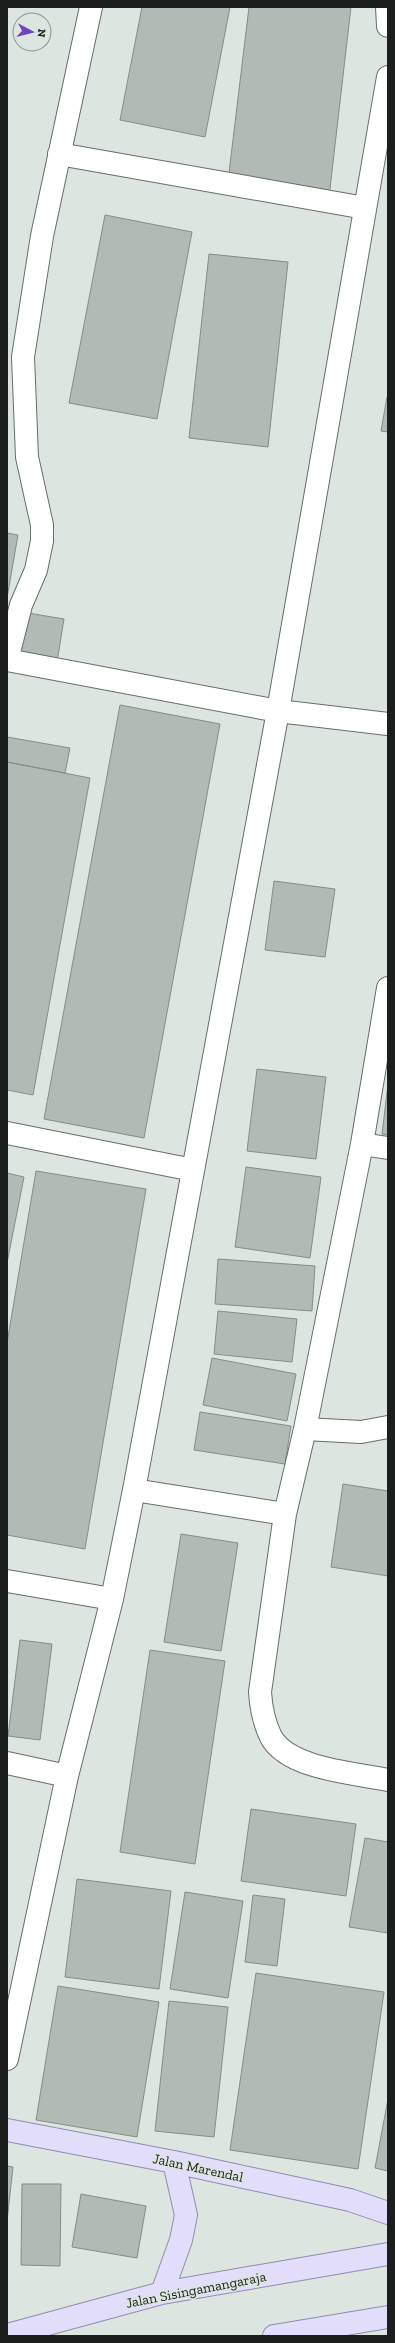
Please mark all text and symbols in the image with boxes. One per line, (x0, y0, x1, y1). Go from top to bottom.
north arrow (12, 12, 52, 52)
text: N (34, 28, 48, 39)
street label: Jalan Marendal (151, 2150, 245, 2186)
street label: Jalan Sisingamangaraja (124, 2268, 268, 2312)

